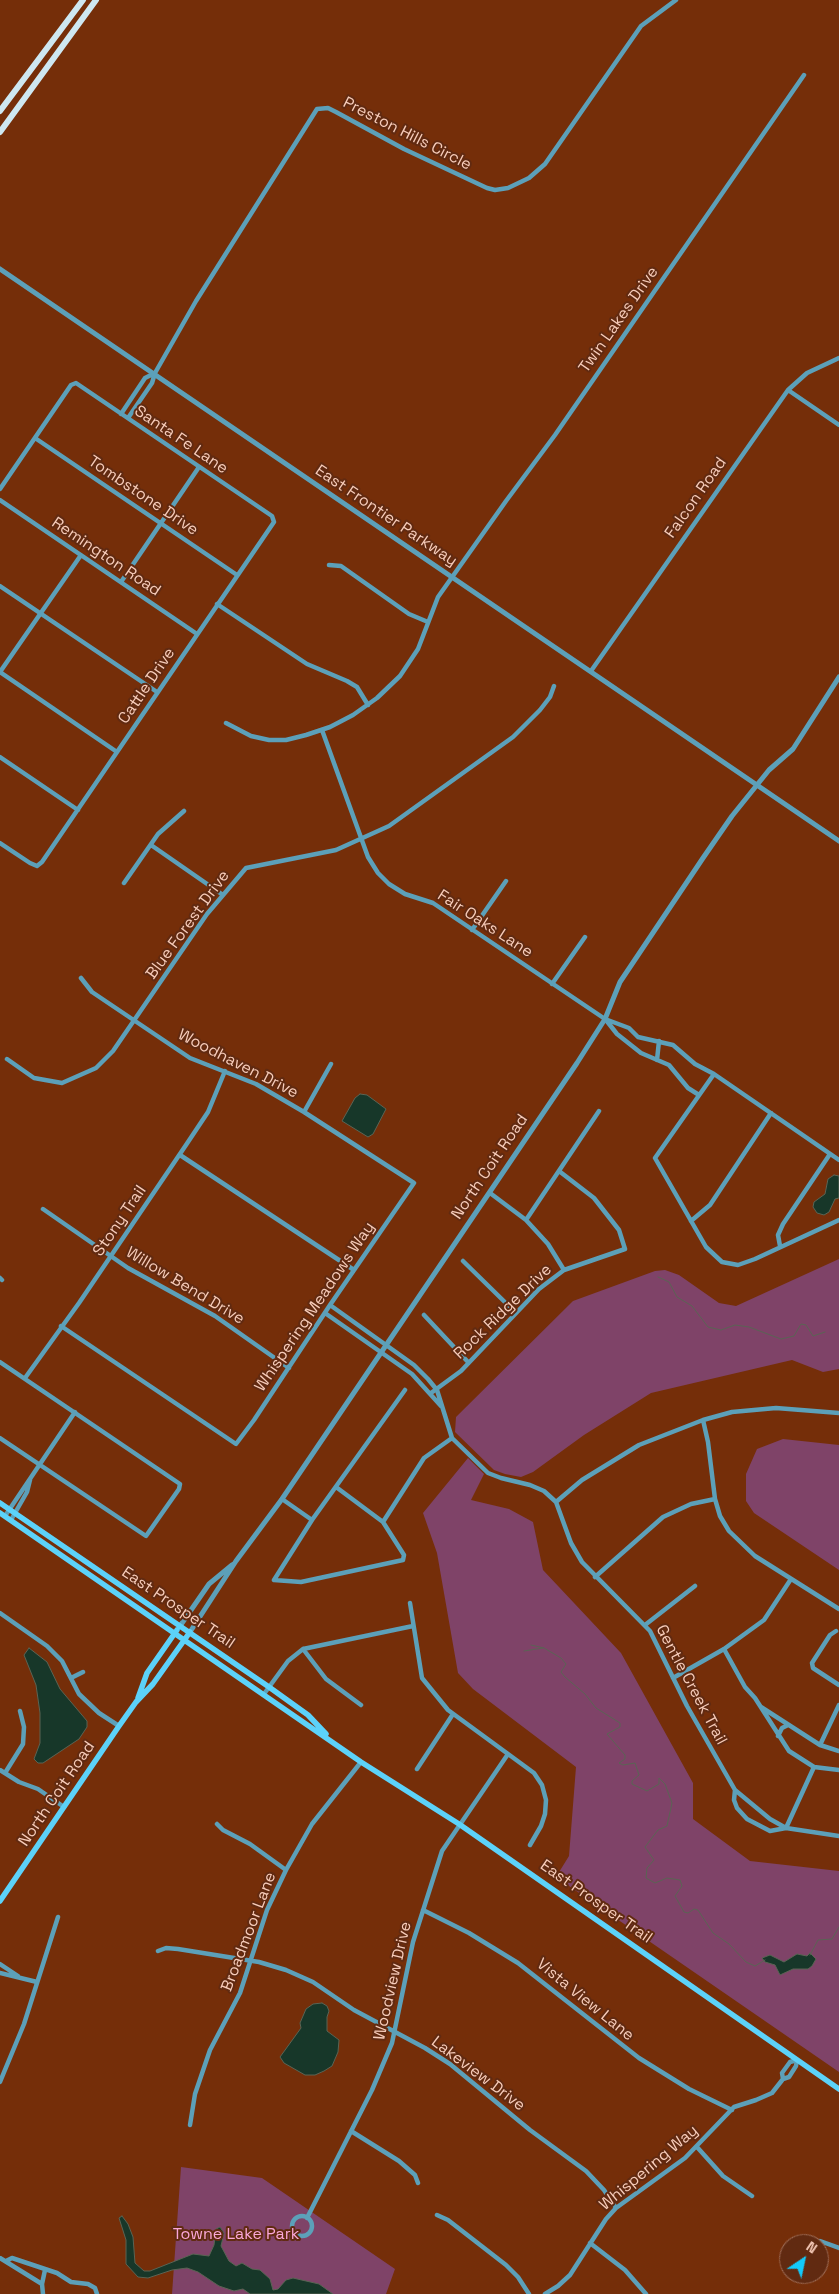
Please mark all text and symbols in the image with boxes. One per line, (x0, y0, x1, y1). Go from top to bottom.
street label: Preston Hills Circle (340, 93, 474, 175)
street label: Twin Lakes Drive (575, 263, 663, 377)
street label: Santa Fe Lane (131, 402, 231, 478)
street label: Tombstone Drive (84, 452, 202, 540)
street label: Falcon Road (661, 454, 731, 542)
street label: East Frontier Parkway (311, 461, 461, 571)
street label: Remington Road (48, 513, 164, 601)
street label: Cattle Drive (114, 644, 180, 728)
street label: Blue Forest Drive (142, 867, 234, 983)
street label: Fair Oaks Lane (434, 886, 536, 962)
street label: Woodhaven Drive (175, 1025, 301, 1103)
street label: North Coit Road (448, 1111, 532, 1223)
street label: Stony Trail (89, 1182, 151, 1260)
street label: Whispering Meadows Way (251, 1219, 379, 1395)
street label: Willow Bend Drive (122, 1243, 248, 1329)
street label: Rock Ridge Drive (450, 1260, 556, 1364)
street label: East Prosper Trail (118, 1563, 238, 1653)
street label: Gentle Creek Trail (651, 1622, 731, 1748)
street label: North Coit Road (15, 1738, 99, 1850)
street label: East Prosper Trail (536, 1856, 656, 1948)
street label: Broadmoor Lane (217, 1870, 281, 1994)
street label: Woodview Drive (370, 1920, 416, 2042)
street label: Vista View Lane (532, 1955, 638, 2045)
street label: Lakeview Drive (427, 2033, 529, 2115)
street label: Whispering Way (596, 2121, 702, 2215)
park label: Towne Lake Park (173, 2225, 299, 2245)
north arrow (779, 2234, 829, 2284)
text: N (803, 2237, 821, 2257)

